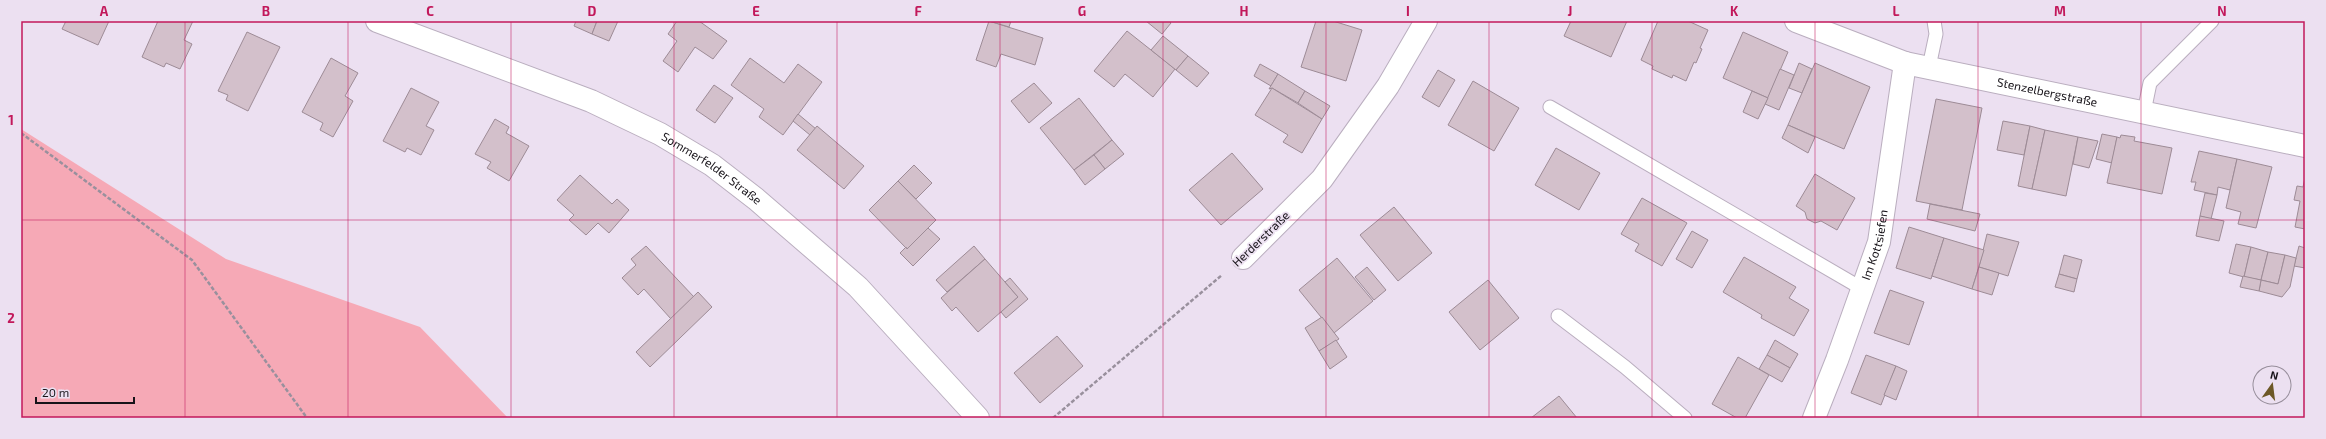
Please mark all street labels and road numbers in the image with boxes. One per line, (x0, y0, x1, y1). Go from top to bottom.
street label: Stenzelbergstraße (1996, 74, 2099, 109)
street label: Sommerfelder Straße (659, 129, 765, 207)
street label: Herderstraße (1229, 208, 1292, 269)
street label: Im Kottsiefen (1858, 208, 1890, 282)

